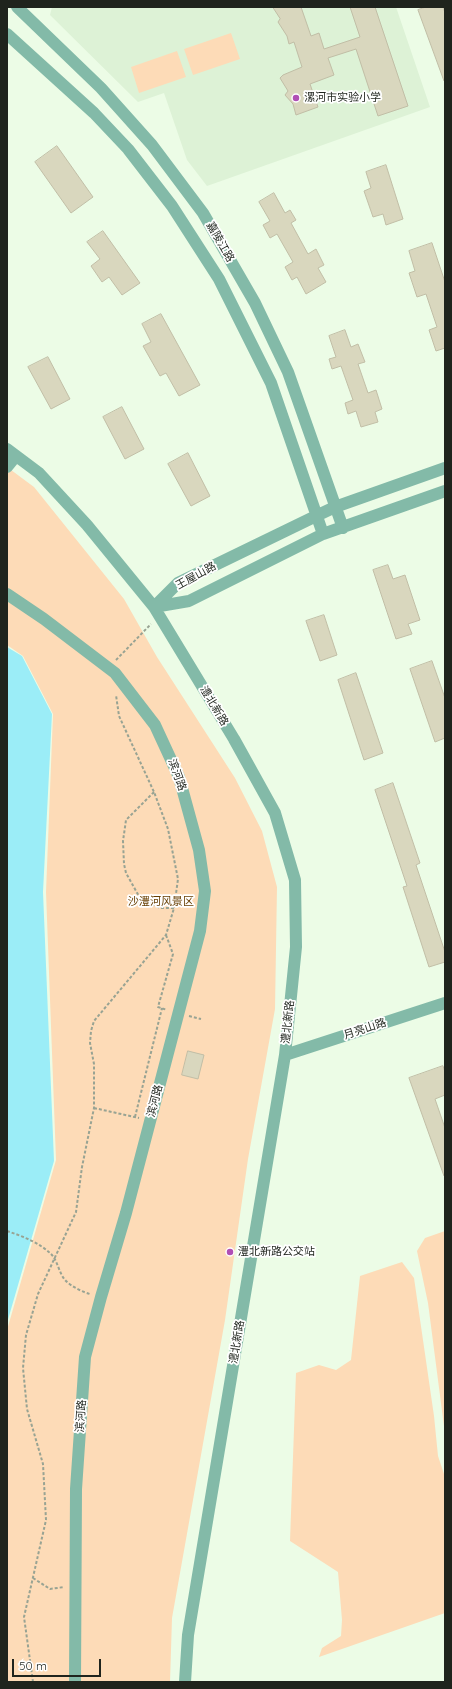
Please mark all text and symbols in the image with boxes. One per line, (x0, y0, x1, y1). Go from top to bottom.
place label: 漯河市实验小学 (304, 91, 381, 105)
marker: 漯河市实验小学 (291, 93, 301, 103)
street label: 嘉陵江路 (203, 220, 237, 264)
street label: 王屋山路 (174, 560, 218, 592)
street label: 澧北新路 (197, 684, 231, 728)
street label: 滨河路 (165, 757, 189, 793)
park label: 沙澧河风景区 (128, 895, 194, 909)
street label: 澧北新路 (279, 999, 297, 1045)
street label: 月亮山路 (342, 1016, 388, 1042)
street label: 滨河路 (144, 1083, 166, 1119)
place label: 澧北新路公交站 (238, 1245, 315, 1259)
marker: 澧北新路公交站 (225, 1247, 235, 1257)
street label: 澧北新路 (227, 1319, 247, 1365)
street label: 滨河路 (73, 1399, 89, 1433)
scale bar (14, 1651, 103, 1677)
text: 50 m (19, 1658, 47, 1673)

